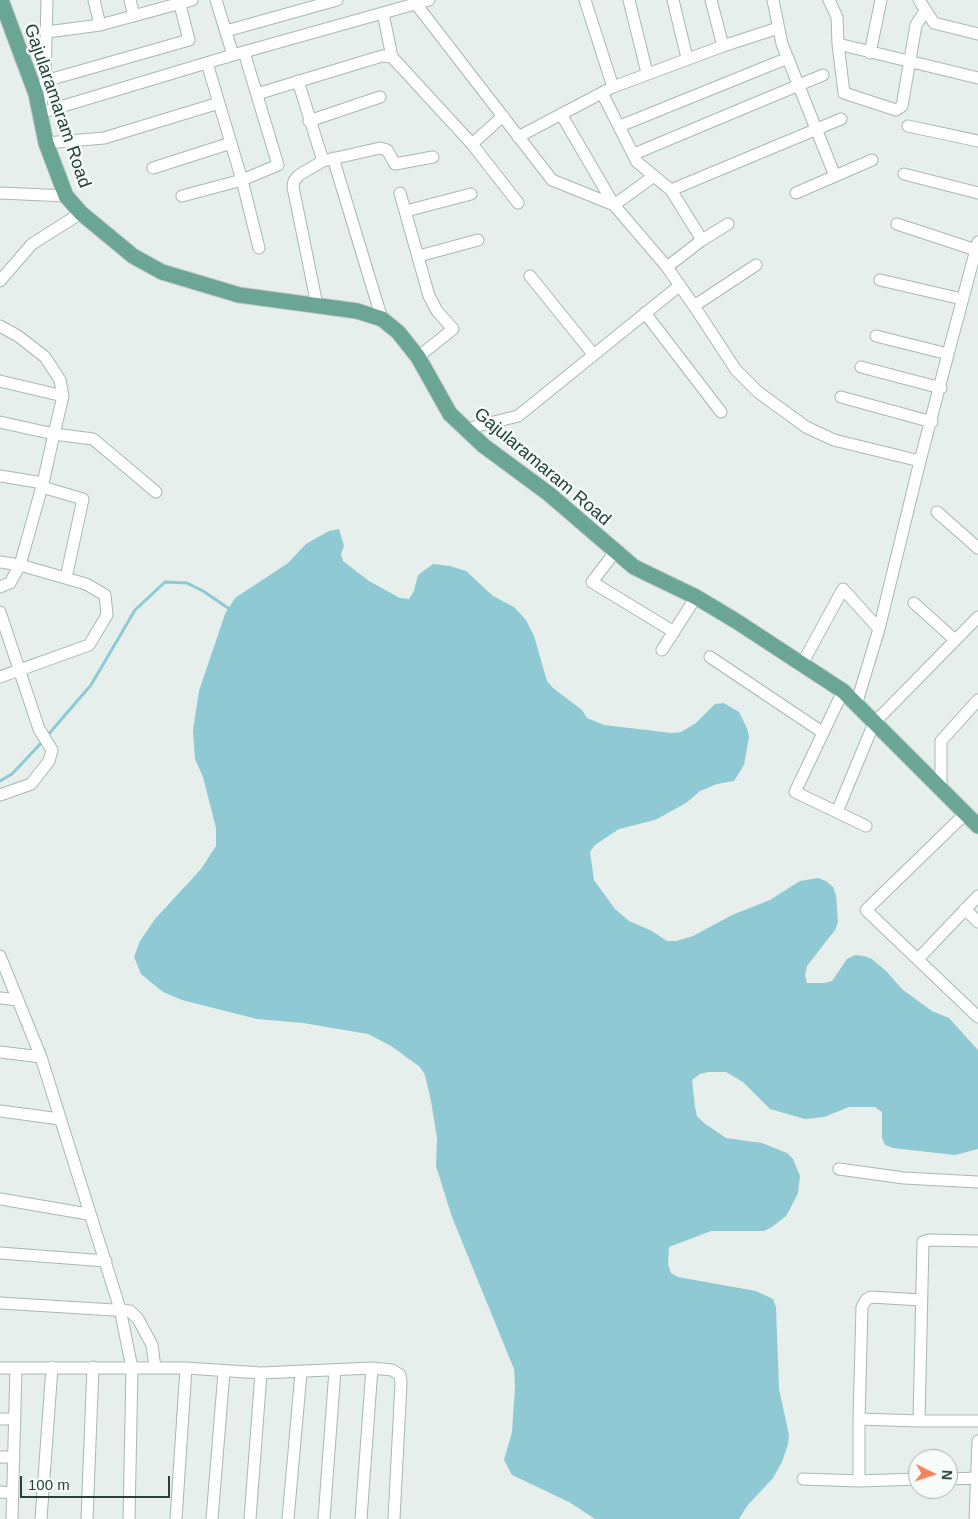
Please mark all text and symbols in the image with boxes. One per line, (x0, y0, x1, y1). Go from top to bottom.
street label: Gajularamaram Road (19, 21, 95, 191)
street label: Gajularamaram Road (469, 403, 615, 531)
north arrow (908, 1449, 958, 1499)
scale bar (22, 1466, 172, 1498)
text: N (939, 1469, 955, 1481)
text: 100 m (28, 1476, 70, 1493)

